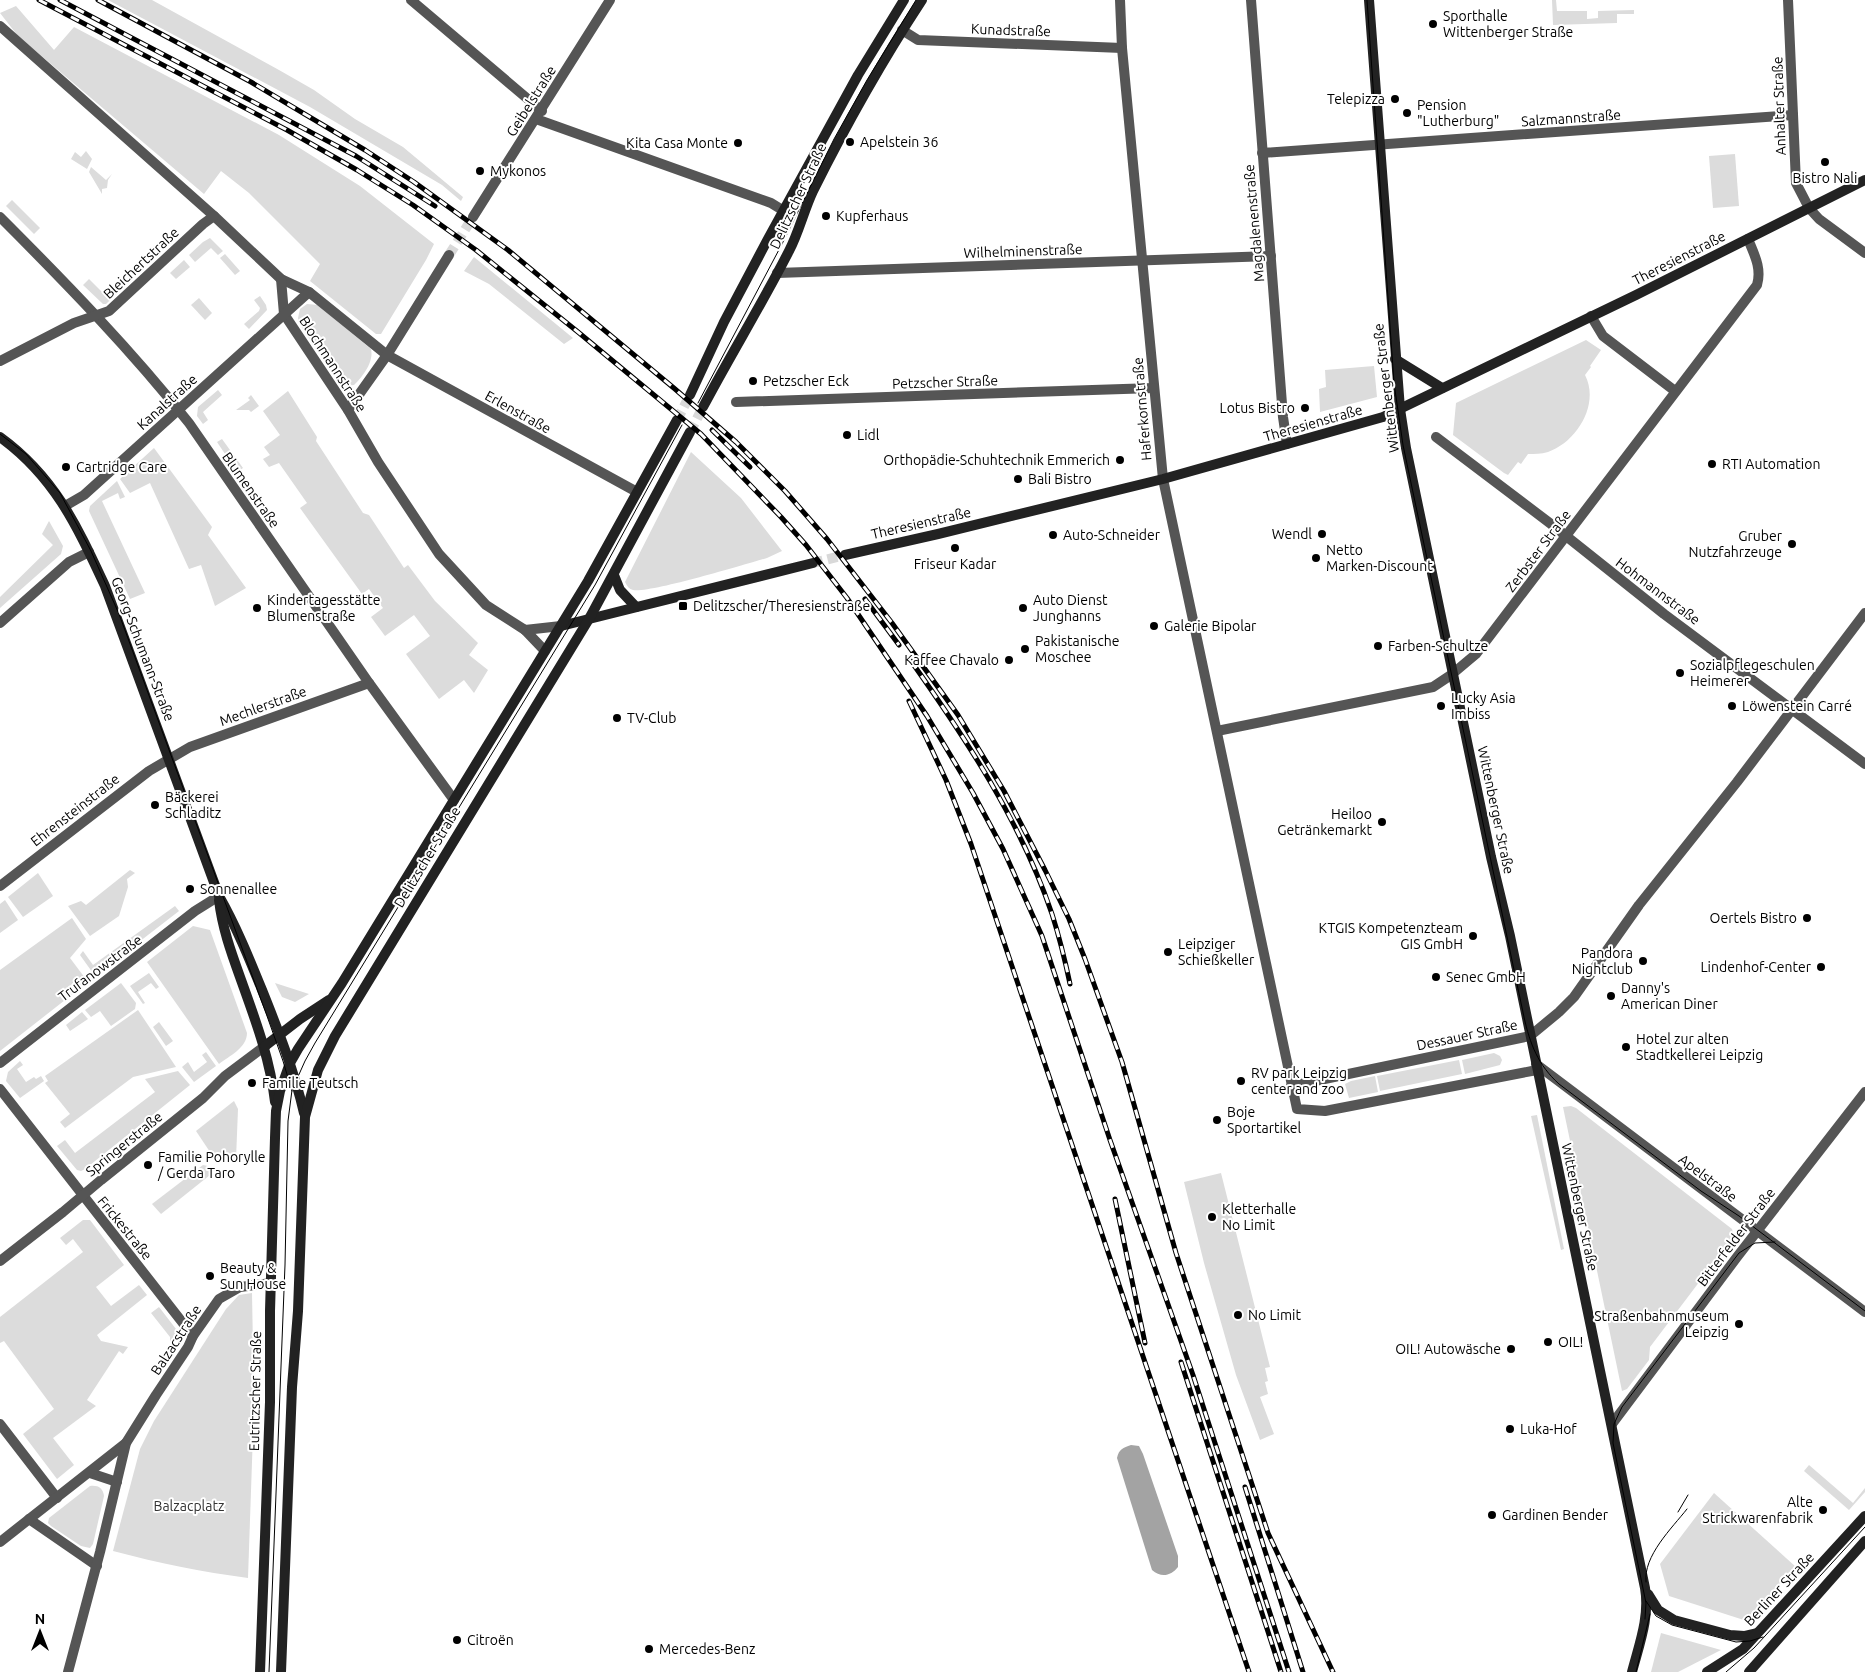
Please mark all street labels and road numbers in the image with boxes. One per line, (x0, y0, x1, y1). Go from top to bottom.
street label: Kunadstraße (971, 21, 1051, 39)
street label: Anhalter Straße (1769, 56, 1789, 156)
street label: Geibelstraße (503, 63, 559, 139)
street label: Salzmannstraße (1520, 107, 1622, 129)
street label: Delitzscher Straße (766, 141, 830, 251)
street label: Magdalenenstraße (1241, 163, 1267, 283)
street label: Bleichertstraße (100, 224, 182, 302)
street label: Theresienstraße (1630, 228, 1728, 288)
street label: Wilhelminenstraße (963, 241, 1083, 261)
street label: Blochmannstraße (296, 313, 370, 415)
street label: Wittenberger Straße (1370, 322, 1402, 454)
street label: Haferkornstraße (1130, 357, 1154, 461)
street label: Kanalstraße (134, 371, 200, 433)
street label: Petzscher Straße (892, 372, 998, 392)
street label: Erlenstraße (482, 387, 554, 437)
street label: Theresienstraße (1262, 401, 1364, 445)
street label: Blumenstraße (219, 449, 283, 531)
street label: Theresienstraße (870, 504, 972, 542)
street label: Zerbster Straße (1502, 507, 1574, 595)
street label: Hohmannstraße (1613, 554, 1703, 628)
street label: Georg-Schumann-Straße (108, 575, 178, 723)
street label: Mechlerstraße (217, 683, 309, 729)
street label: Wittenberger Straße (1475, 745, 1517, 875)
street label: Ehrensteinstraße (28, 771, 122, 849)
street label: Delitzscher Straße (391, 804, 463, 910)
street label: Trufanowstraße (55, 931, 145, 1005)
street label: Dessauer Straße (1415, 1016, 1519, 1054)
street label: Springerstraße (83, 1108, 165, 1180)
street label: Wittenberger Straße (1559, 1142, 1601, 1272)
street label: Apelstraße (1676, 1151, 1740, 1205)
street label: Bitterfelder Straße (1694, 1185, 1778, 1289)
street label: Frickestraße (95, 1193, 155, 1263)
street label: Balzacstraße (147, 1302, 205, 1378)
street label: Eutritzscher Straße (246, 1331, 264, 1451)
street label: Berliner Straße (1741, 1549, 1817, 1629)

